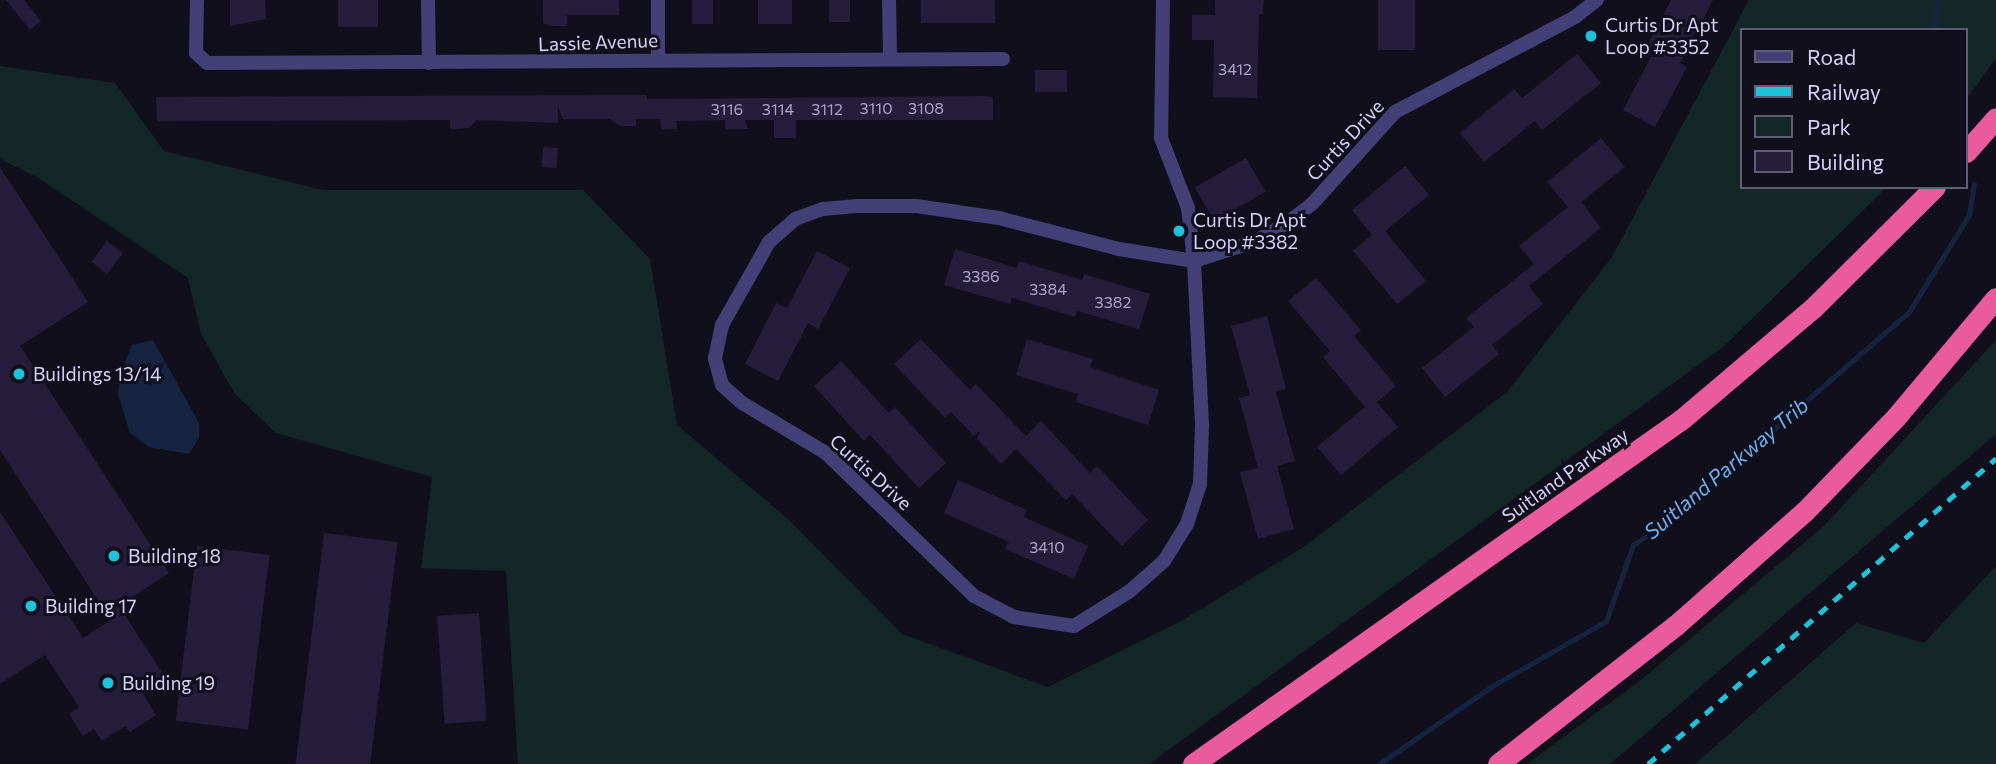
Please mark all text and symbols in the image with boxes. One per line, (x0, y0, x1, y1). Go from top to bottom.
place label: Curtis Dr Apt Loop #3352 (1605, 14, 1718, 58)
marker: Curtis Dr Apt Loop #3352 (1583, 28, 1599, 44)
legend (1741, 28, 1968, 189)
street label: Lassie Avenue (538, 29, 658, 55)
text: Road (1807, 44, 1856, 69)
house number: 3412 (1218, 59, 1252, 79)
text: Railway (1807, 79, 1881, 104)
street label: Curtis Drive (1302, 95, 1388, 185)
house number: 3110 (859, 98, 893, 118)
house number: 3108 (908, 98, 944, 118)
house number: 3116 (711, 99, 743, 119)
house number: 3114 (762, 99, 794, 119)
house number: 3112 (811, 99, 843, 119)
text: Park (1807, 114, 1851, 139)
text: Building (1807, 149, 1884, 174)
place label: Curtis Dr Apt Loop #3382 (1193, 209, 1306, 253)
marker: Curtis Dr Apt Loop #3382 (1171, 223, 1187, 239)
house number: 3386 (962, 266, 1000, 286)
house number: 3384 (1029, 279, 1067, 299)
house number: 3382 (1095, 292, 1131, 312)
place label: Buildings 13/14 (33, 363, 161, 385)
marker: Buildings 13/14 (11, 366, 27, 382)
water label: Suitland Parkway Trib (1639, 392, 1813, 544)
street label: Suitland Parkway (1497, 423, 1633, 527)
street label: Curtis Drive (825, 429, 917, 515)
house number: 3410 (1029, 537, 1065, 557)
place label: Building 18 (128, 545, 221, 567)
marker: Building 18 (106, 548, 122, 564)
place label: Building 17 (45, 595, 136, 617)
marker: Building 17 (23, 598, 39, 614)
place label: Building 19 (122, 672, 215, 694)
marker: Building 19 (100, 675, 116, 691)

